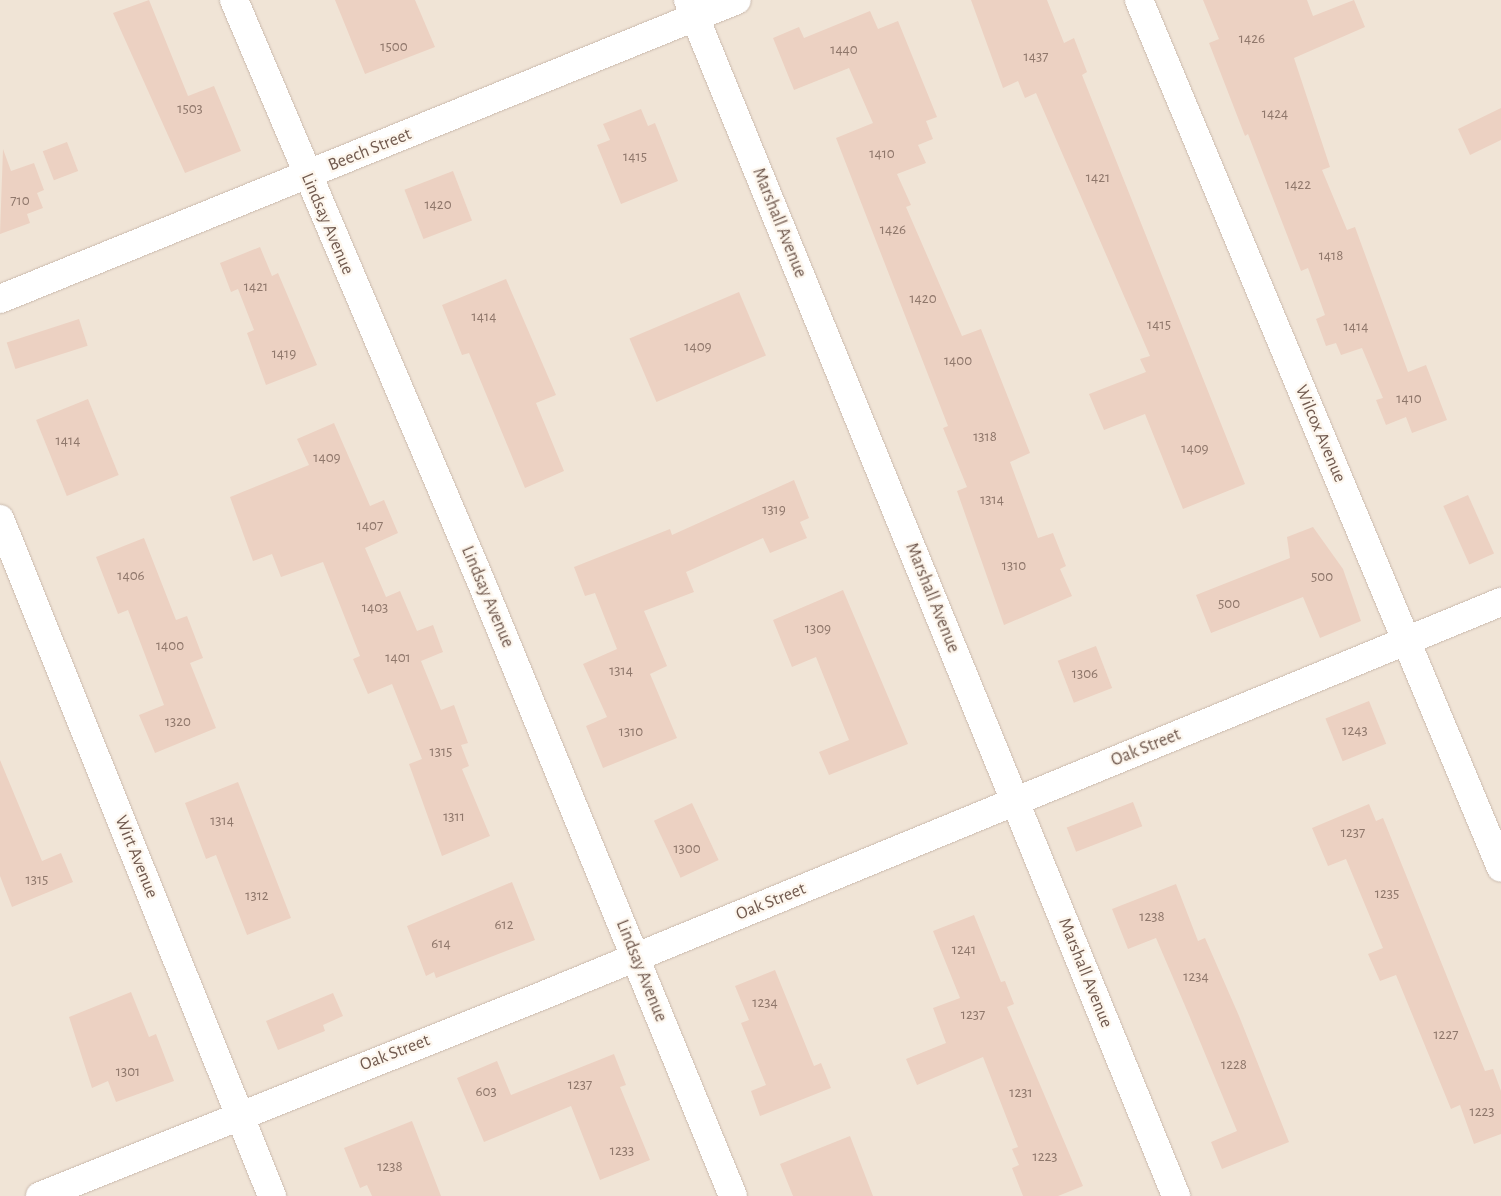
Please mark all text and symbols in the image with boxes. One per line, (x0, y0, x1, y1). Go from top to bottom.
house number: 1426 (1239, 30, 1265, 48)
house number: 1500 (380, 38, 408, 56)
house number: 1440 (830, 41, 858, 59)
house number: 1437 (1024, 48, 1048, 66)
house number: 1503 (177, 100, 203, 118)
house number: 1424 (1262, 105, 1288, 123)
street label: Beech Street (325, 124, 415, 176)
house number: 1410 (869, 145, 895, 163)
house number: 1415 (623, 148, 647, 166)
street label: Marshall Avenue (747, 165, 811, 281)
house number: 1421 (1086, 169, 1110, 187)
street label: Lindsay Avenue (296, 170, 358, 278)
house number: 1422 (1285, 176, 1311, 194)
house number: 710 (10, 192, 30, 210)
house number: 1420 (424, 196, 452, 214)
house number: 1426 (880, 221, 906, 239)
house number: 1418 (1319, 247, 1343, 265)
house number: 1421 (244, 278, 268, 296)
house number: 1420 (909, 290, 937, 308)
house number: 1414 (472, 308, 496, 326)
house number: 1415 (1147, 316, 1171, 334)
house number: 1414 (1344, 318, 1368, 336)
house number: 1409 (684, 338, 712, 356)
house number: 1419 (272, 345, 296, 363)
house number: 1400 (944, 352, 972, 370)
street label: Wilcox Avenue (1290, 382, 1350, 486)
house number: 1410 (1396, 390, 1422, 408)
house number: 1318 (973, 428, 997, 446)
house number: 1414 (56, 432, 80, 450)
house number: 1409 (1181, 440, 1209, 458)
house number: 1409 (313, 449, 341, 467)
house number: 1314 (980, 491, 1004, 509)
house number: 1319 (762, 501, 786, 519)
house number: 1407 (357, 517, 383, 535)
street label: Marshall Avenue (900, 540, 964, 656)
street label: Lindsay Avenue (456, 543, 518, 651)
house number: 1310 (1002, 557, 1026, 575)
house number: 1406 (117, 567, 145, 585)
house number: 500 (1311, 568, 1333, 586)
house number: 500 (1218, 595, 1240, 613)
house number: 1403 (362, 599, 388, 617)
house number: 1309 (805, 620, 831, 638)
house number: 1400 (156, 637, 184, 655)
house number: 1401 (385, 649, 411, 667)
house number: 1314 (609, 662, 633, 680)
house number: 1306 (1072, 665, 1098, 683)
house number: 1320 (165, 713, 191, 731)
house number: 1243 (1342, 722, 1368, 740)
house number: 1310 (619, 723, 643, 741)
street label: Oak Street (1108, 724, 1184, 772)
house number: 1315 (430, 743, 452, 761)
house number: 1311 (443, 808, 465, 826)
street label: Wirt Avenue (110, 812, 162, 902)
house number: 1314 (210, 812, 234, 830)
house number: 1237 (1341, 824, 1365, 842)
house number: 1300 (673, 840, 701, 858)
house number: 1315 (26, 871, 48, 889)
street label: Oak Street (733, 878, 809, 926)
house number: 1235 (1375, 885, 1399, 903)
house number: 1312 (245, 887, 269, 905)
house number: 1238 (1139, 908, 1165, 926)
street label: Marshall Avenue (1053, 915, 1117, 1031)
house number: 612 (494, 916, 514, 934)
street label: Lindsay Avenue (611, 917, 671, 1025)
house number: 614 (431, 935, 451, 953)
house number: 1241 (952, 941, 976, 959)
house number: 1234 (1183, 968, 1209, 986)
house number: 1234 (752, 994, 778, 1012)
house number: 1237 (961, 1006, 985, 1024)
house number: 1227 (1433, 1026, 1459, 1044)
street label: Oak Street (357, 1030, 433, 1076)
house number: 1228 (1221, 1056, 1247, 1074)
house number: 1301 (116, 1063, 140, 1081)
house number: 1237 (568, 1076, 592, 1094)
house number: 603 (475, 1083, 497, 1101)
house number: 1231 (1009, 1084, 1033, 1102)
house number: 1223 (1470, 1103, 1494, 1121)
house number: 1233 (610, 1142, 634, 1160)
house number: 1223 (1033, 1148, 1057, 1166)
house number: 1238 (377, 1158, 403, 1176)

